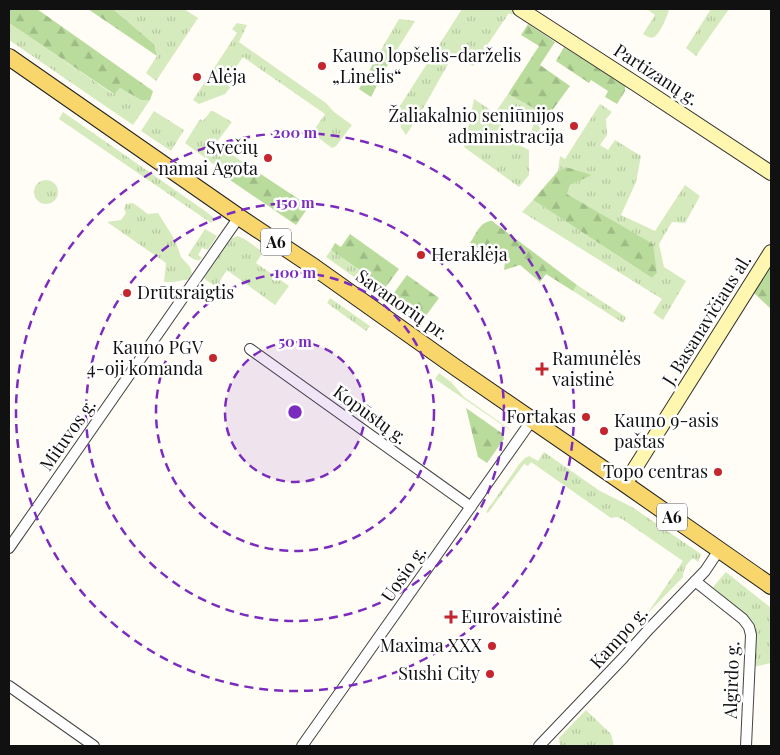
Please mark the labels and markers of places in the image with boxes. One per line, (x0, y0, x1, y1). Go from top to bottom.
place label: Kauno lopšelis-darželis „Linelis“ (332, 43, 521, 88)
marker: Kauno lopšelis-darželis „Linelis“ (316, 60, 328, 72)
place label: Alėja (206, 64, 246, 88)
marker: Alėja (191, 71, 203, 83)
place label: Žaliakalnio seniūnijos administracija (388, 103, 564, 148)
marker: Žaliakalnio seniūnijos administracija (568, 120, 580, 132)
place label: Svečių namai Agota (158, 135, 259, 180)
marker: Svečių namai Agota (262, 152, 274, 164)
place label: Heraklėja (431, 242, 508, 266)
marker: Heraklėja (415, 249, 427, 261)
place label: Drūtsraigtis (137, 280, 234, 304)
marker: Drūtsraigtis (121, 287, 133, 299)
place label: Kauno PGV 4-oji komanda (87, 335, 204, 380)
place label: Ramunėlės vaistinė (551, 346, 641, 391)
marker: Kauno PGV 4-oji komanda (207, 352, 219, 364)
marker: Ramunėlės vaistinė (536, 363, 548, 375)
centre of rings (286, 403, 304, 421)
place label: Fortakas (506, 404, 576, 428)
place label: Kauno 9-asis paštas (614, 408, 719, 453)
marker: Fortakas (580, 411, 592, 423)
marker: Kauno 9-asis paštas (598, 425, 610, 437)
place label: Topo centras (603, 459, 708, 483)
marker: Topo centras (712, 466, 724, 478)
place label: Eurovaistinė (461, 604, 562, 628)
marker: Eurovaistinė (445, 611, 457, 623)
place label: Maxima XXX (380, 633, 483, 657)
marker: Maxima XXX (486, 640, 498, 652)
place label: Sushi City (398, 661, 480, 685)
marker: Sushi City (484, 668, 496, 680)

